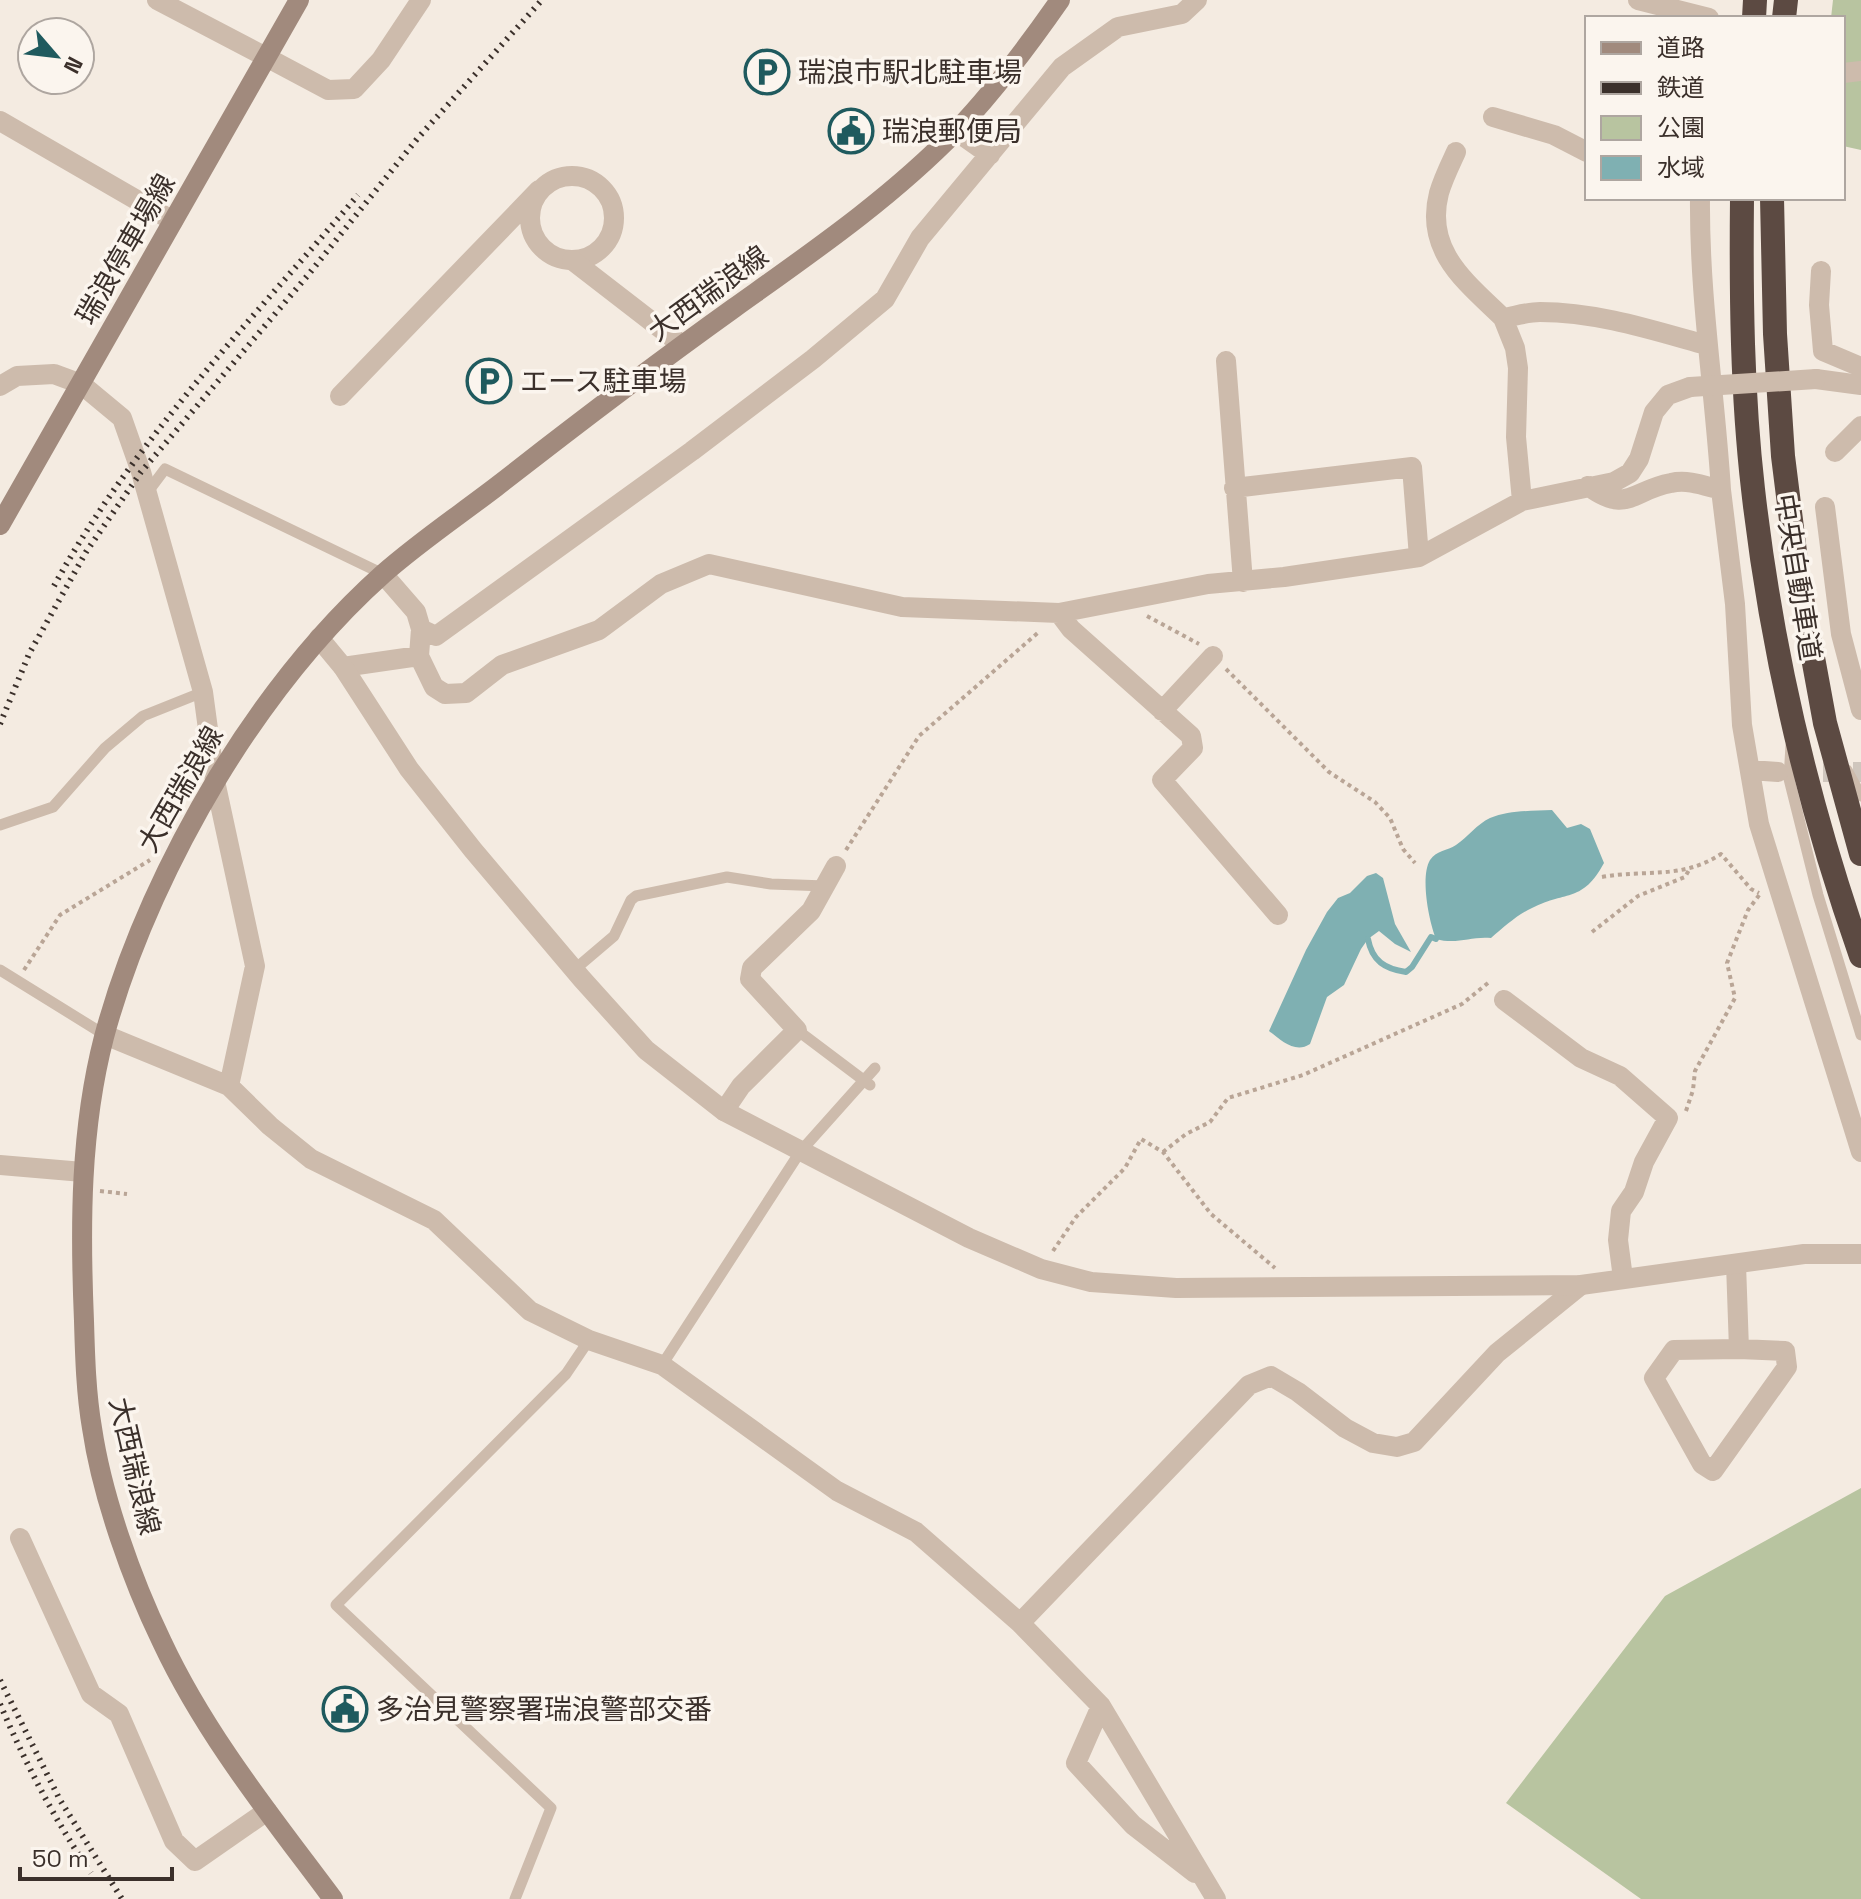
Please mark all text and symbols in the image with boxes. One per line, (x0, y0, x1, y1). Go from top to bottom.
north arrow (16, 16, 96, 96)
legend (1585, 16, 1845, 200)
text: 道路 (1657, 32, 1705, 63)
parking icon: 瑞浪市駅北駐車場 (743, 48, 791, 96)
text: N (58, 52, 89, 78)
place label: 瑞浪市駅北駐車場 (798, 54, 1022, 90)
text: 鉄道 (1657, 72, 1705, 103)
public building icon: 瑞浪郵便局 (827, 107, 875, 155)
text: 公園 (1657, 112, 1705, 143)
place label: 瑞浪郵便局 (882, 113, 1022, 149)
text: 水域 (1657, 152, 1705, 183)
street label: 瑞浪停車場線 (67, 167, 183, 331)
street label: 大西瑞浪線 (641, 237, 775, 349)
parking icon: エース駐車場 (465, 357, 513, 405)
place label: エース駐車場 (520, 363, 687, 399)
street label: 中央自動車道 (1767, 491, 1829, 663)
street label: 大西瑞浪線 (129, 719, 231, 859)
street label: 大西瑞浪線 (102, 1394, 168, 1538)
public building icon: 多治見警察署瑞浪警部交番 (321, 1685, 369, 1733)
place label: 多治見警察署瑞浪警部交番 (376, 1691, 712, 1727)
scale bar (20, 1831, 172, 1881)
text: 50 m (32, 1843, 89, 1874)

